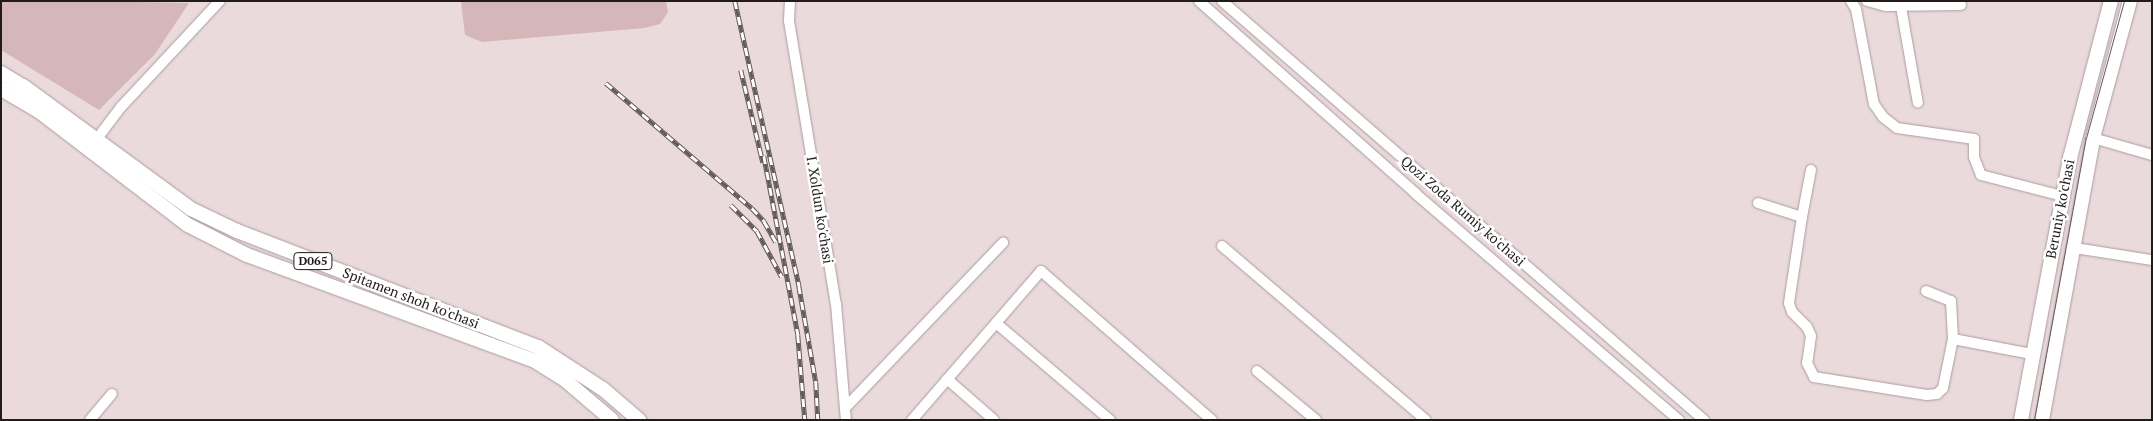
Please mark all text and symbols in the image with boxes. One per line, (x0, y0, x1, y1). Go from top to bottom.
street label: Qozi Zoda Rumiy ko'chasi (1397, 152, 1529, 270)
street label: I. Xoldun ko'chasi (803, 155, 837, 265)
street label: Beruniy ko'chasi (2042, 158, 2078, 260)
road number: D065 (293, 252, 333, 270)
street label: Spitamen shoh ko'chasi (340, 264, 482, 332)

